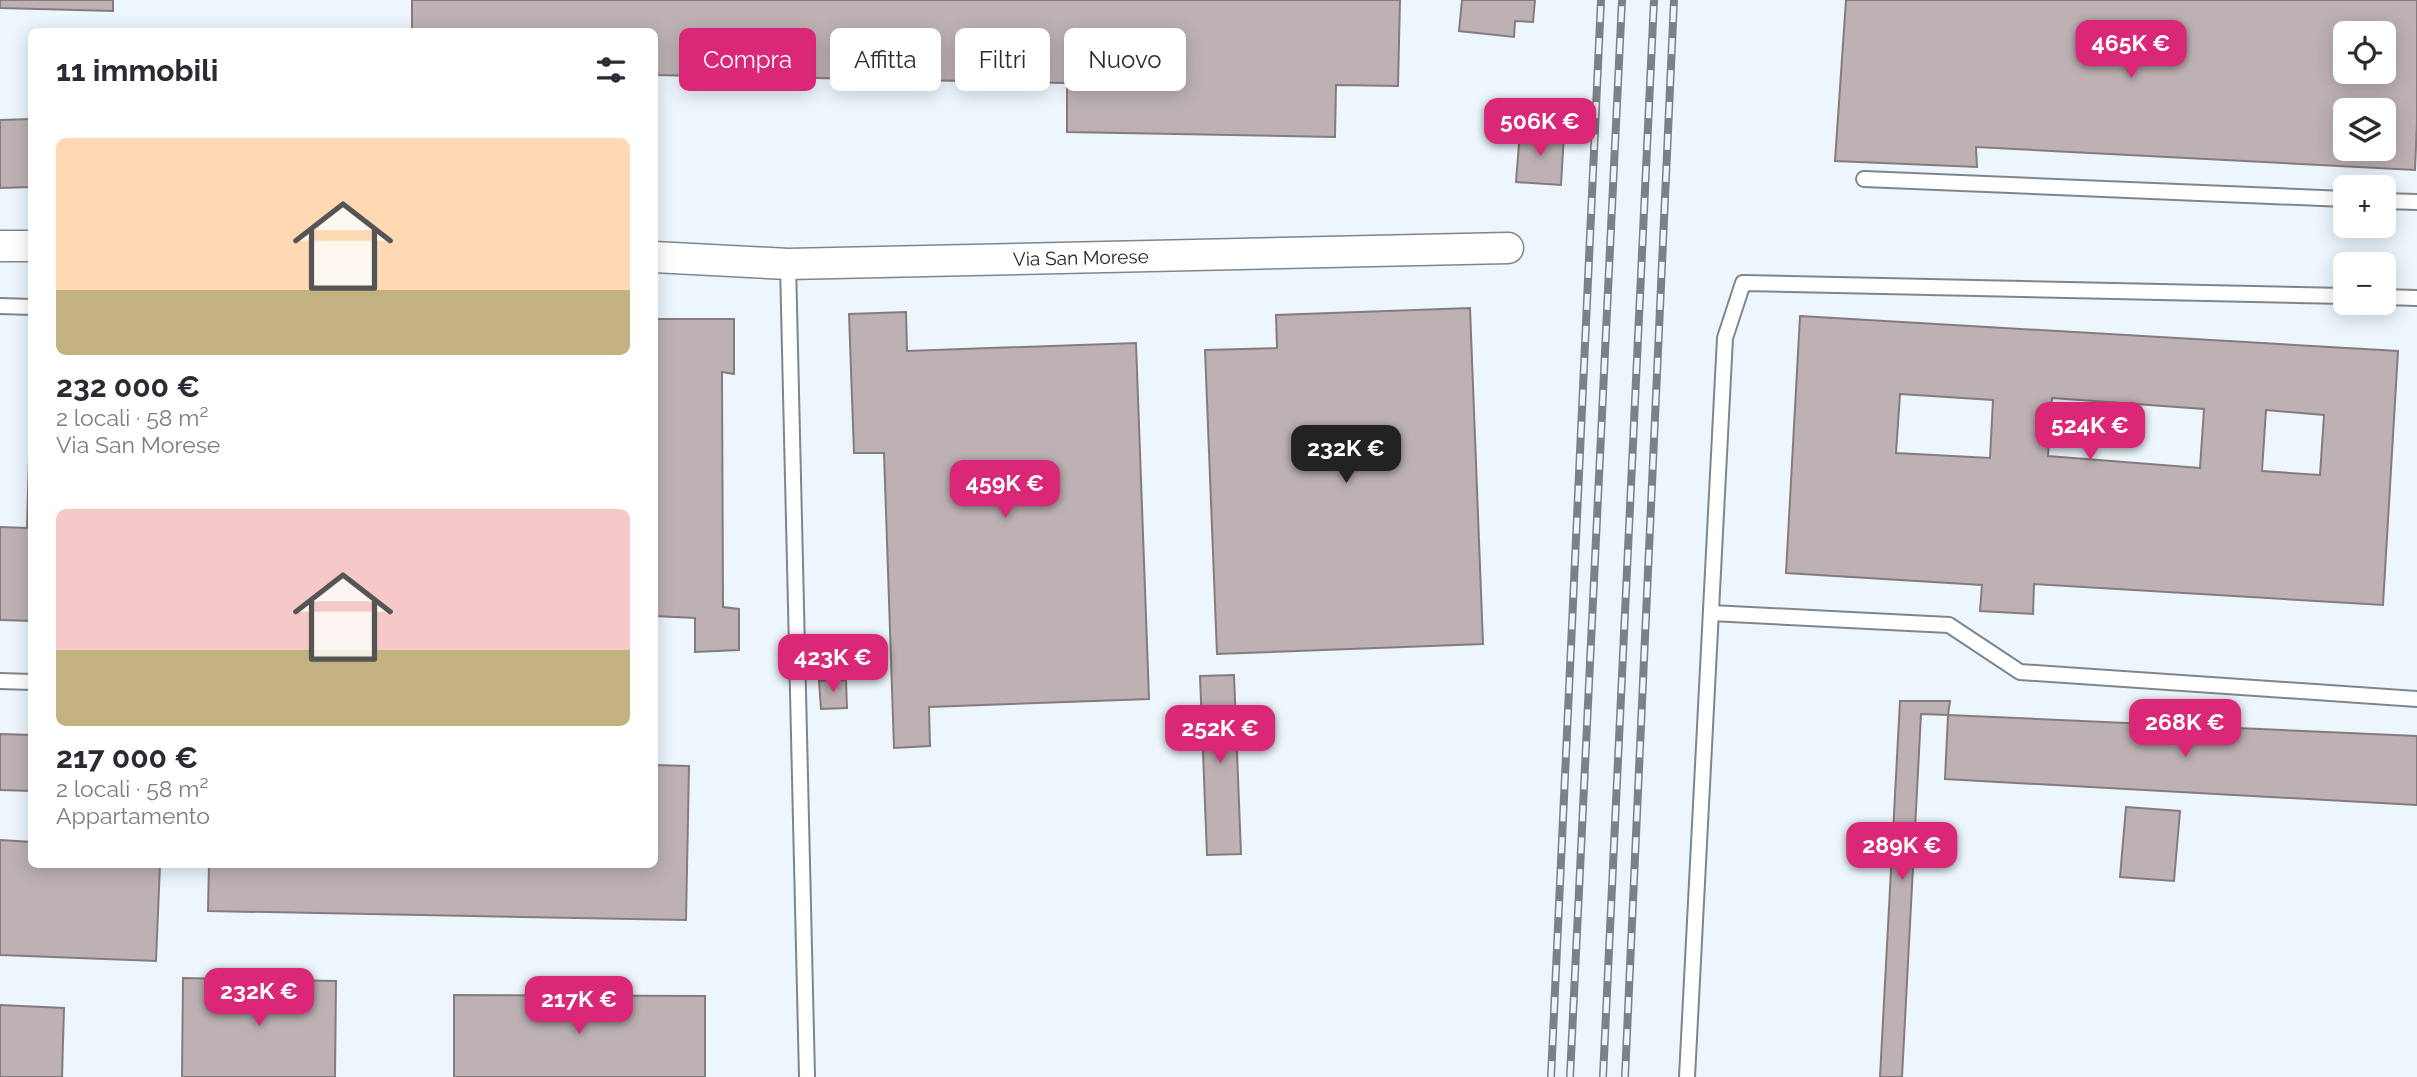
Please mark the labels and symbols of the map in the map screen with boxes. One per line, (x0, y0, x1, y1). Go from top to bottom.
pin: 465K € (2074, 20, 2188, 80)
pin: 506K € (1483, 99, 1597, 158)
street label: Via San Morese (1013, 245, 1149, 270)
pin: 524K € (2033, 402, 2147, 462)
pin: 232K € (1289, 426, 1403, 485)
pin: 459K € (948, 461, 1062, 520)
pin: 423K € (776, 634, 890, 694)
pin: 268K € (2128, 700, 2242, 759)
pin: 252K € (1163, 706, 1277, 765)
pin: 289K € (1845, 822, 1959, 882)
pin: 232K € (202, 968, 316, 1028)
pin: 217K € (522, 976, 636, 1036)

